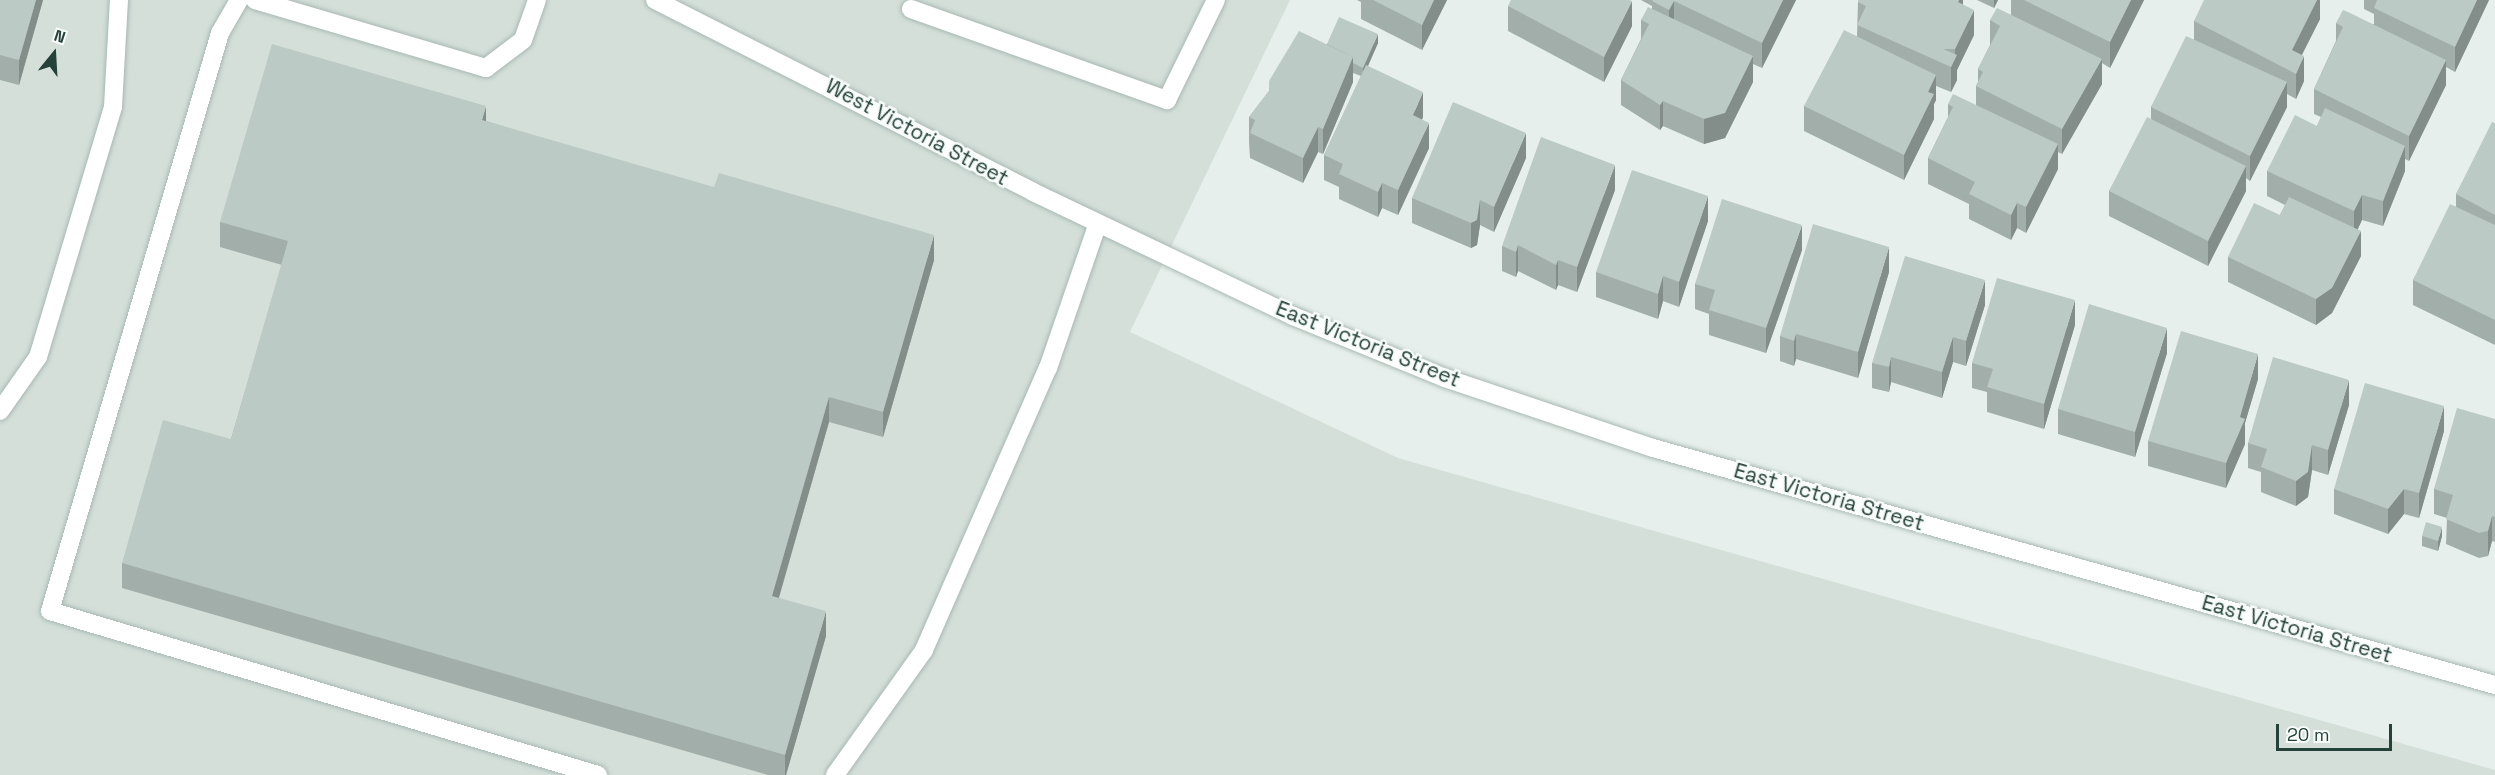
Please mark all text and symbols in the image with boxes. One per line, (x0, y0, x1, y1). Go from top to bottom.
north arrow (24, 24, 84, 84)
text: N (51, 25, 68, 48)
street label: West Victoria Street (821, 73, 1013, 191)
street label: East Victoria Street (1272, 295, 1464, 393)
street label: East Victoria Street (1731, 458, 1927, 536)
street label: East Victoria Street (2199, 590, 2395, 668)
scale bar (2279, 712, 2394, 750)
text: 20 m (2287, 723, 2330, 746)

